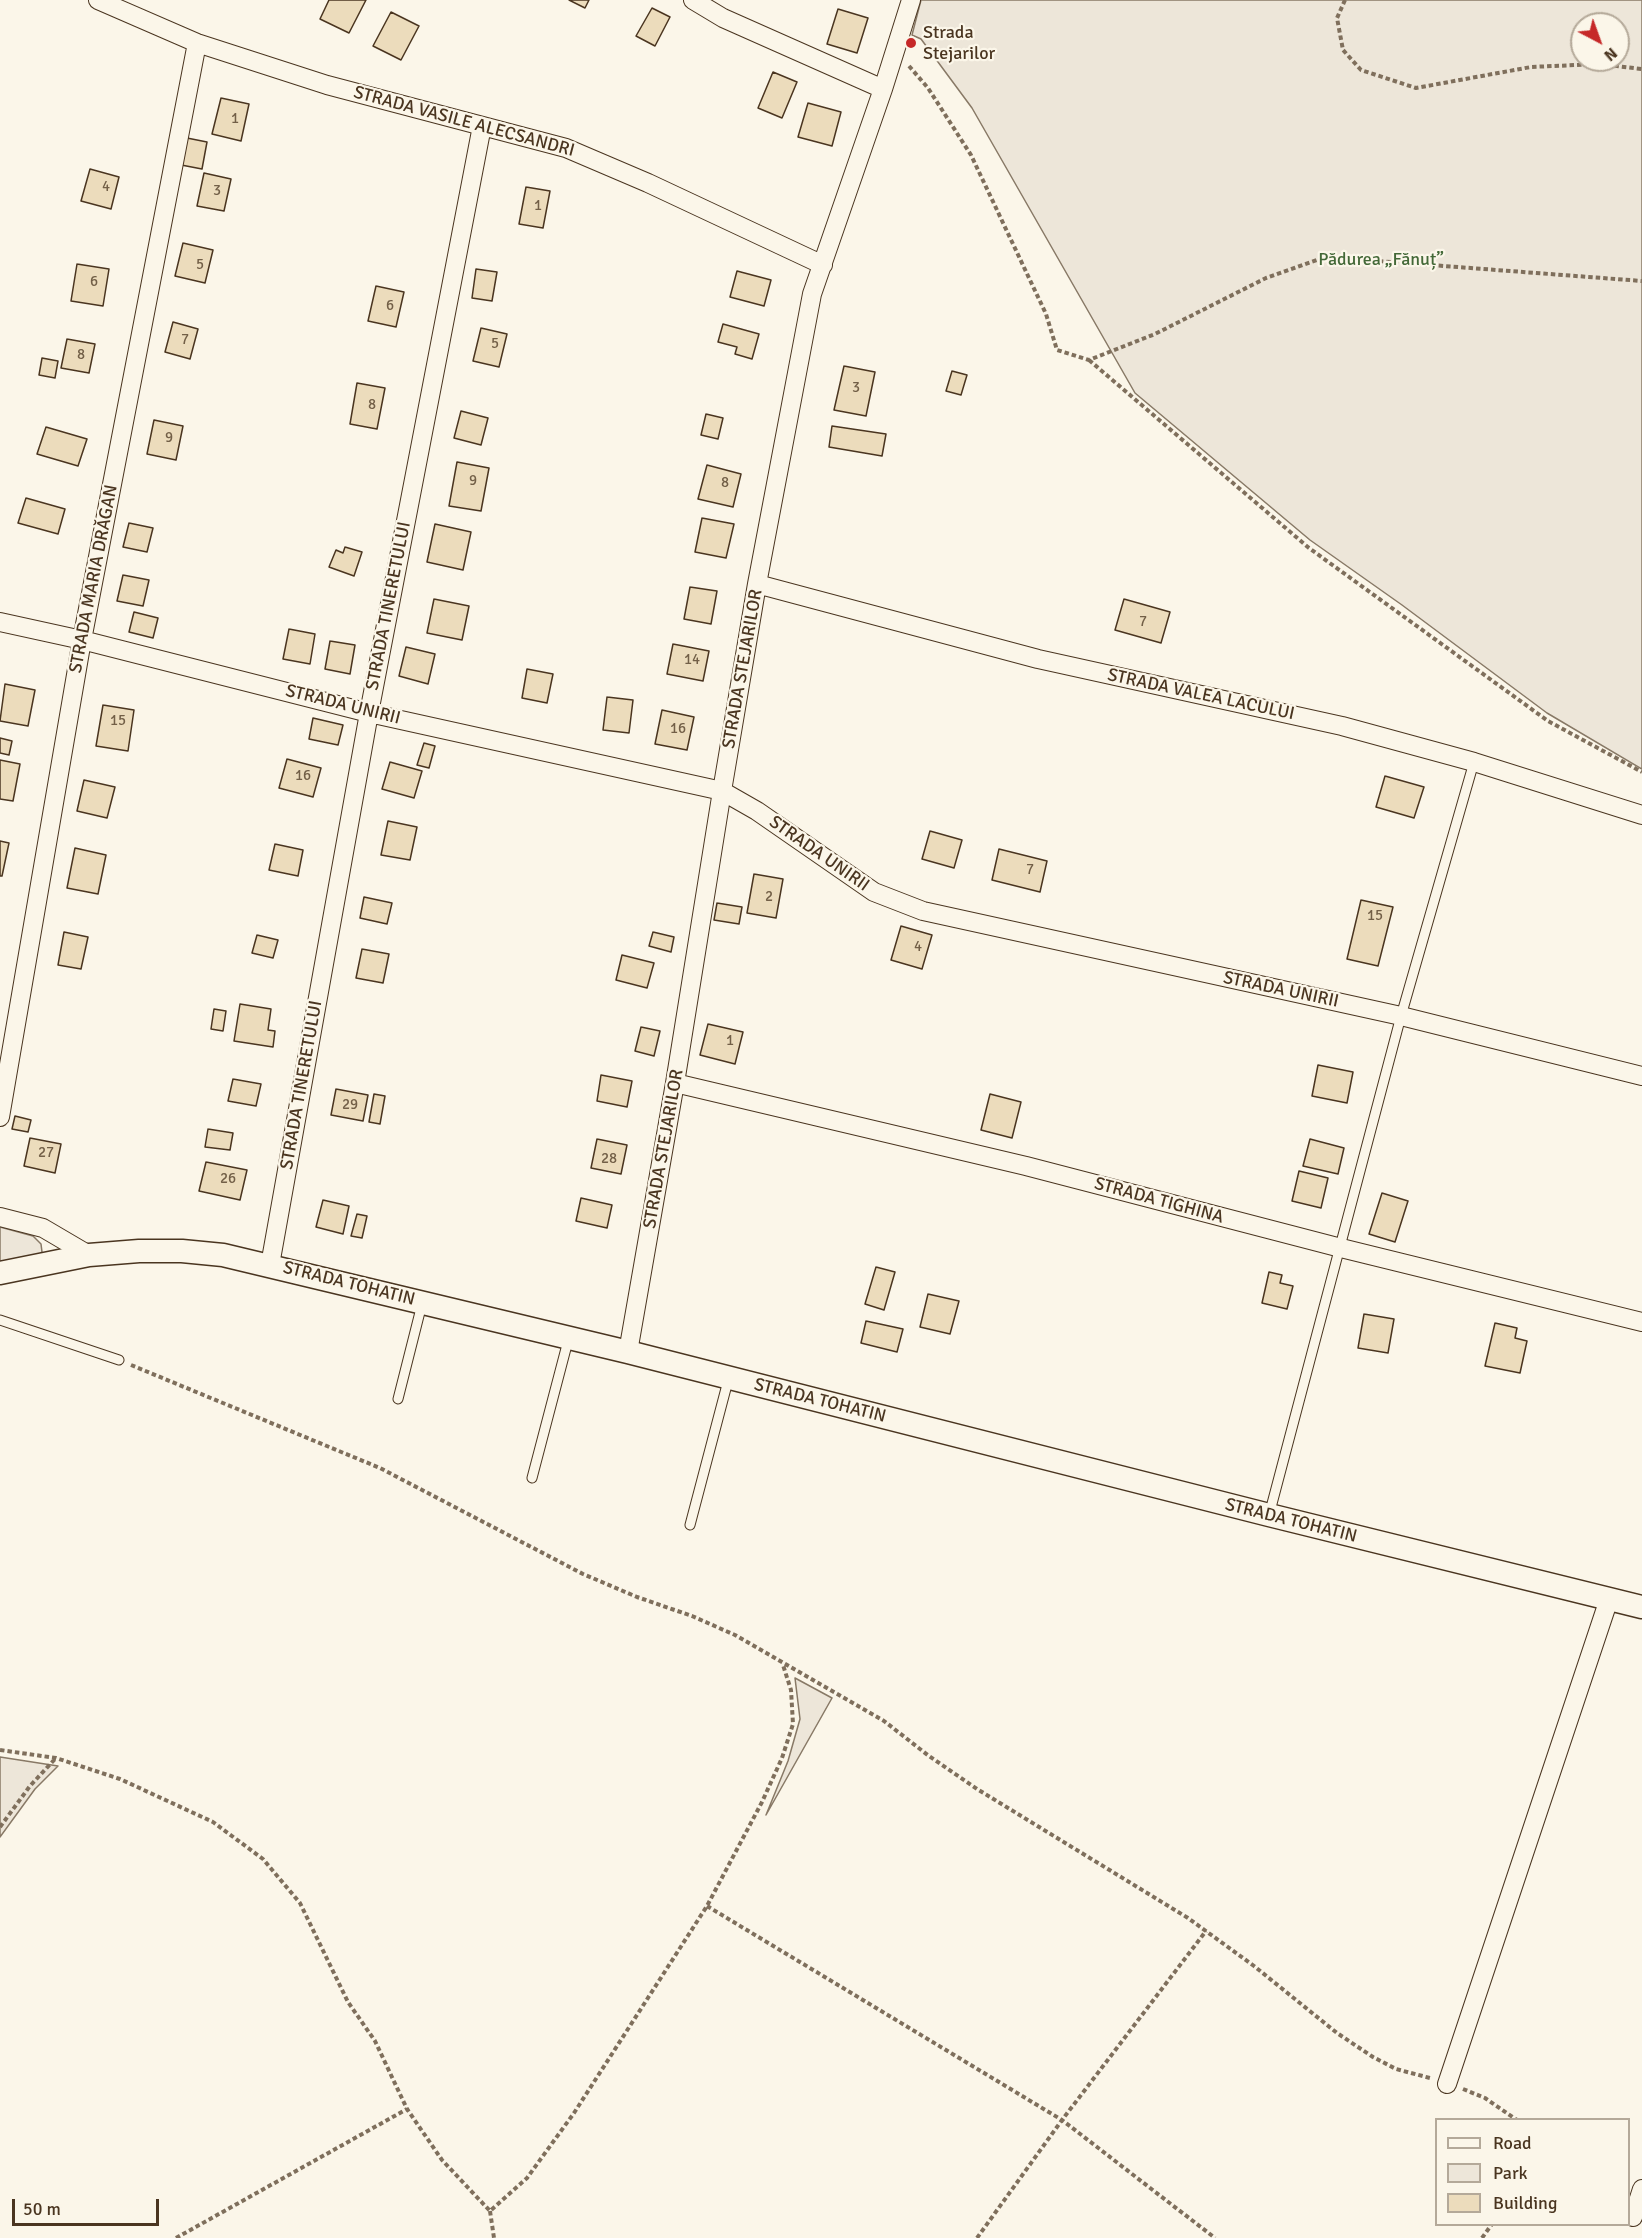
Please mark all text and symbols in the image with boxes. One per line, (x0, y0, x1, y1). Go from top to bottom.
north arrow (1570, 12, 1630, 72)
place label: Strada Stejarilor (923, 22, 995, 64)
marker: Strada Stejarilor (904, 36, 918, 50)
text: N (1600, 43, 1621, 65)
street label: STRADA VASILE ALECSANDRI (351, 82, 577, 162)
house number: 1 (231, 110, 239, 128)
house number: 4 (102, 178, 110, 196)
house number: 3 (213, 182, 221, 200)
house number: 1 (534, 197, 542, 215)
park label: Pădurea „Fănuț” (1318, 249, 1444, 271)
house number: 5 (196, 256, 204, 274)
house number: 6 (90, 273, 98, 291)
house number: 6 (386, 297, 394, 315)
house number: 7 (181, 331, 189, 349)
house number: 5 (491, 335, 499, 353)
house number: 8 (77, 346, 85, 364)
house number: 3 (852, 379, 860, 397)
house number: 8 (368, 396, 376, 414)
house number: 9 (165, 429, 173, 447)
house number: 9 (469, 472, 477, 490)
house number: 8 (721, 474, 729, 492)
street label: STRADA MARIA DRĂGAN (65, 483, 123, 675)
street label: STRADA TINERETULUI (362, 520, 416, 692)
street label: STRADA STEJARILOR (718, 588, 768, 750)
house number: 7 (1139, 613, 1147, 631)
house number: 14 (684, 651, 700, 669)
street label: STRADA VALEA LACULUI (1106, 665, 1296, 725)
street label: STRADA UNIRII (283, 680, 403, 730)
house number: 15 (110, 712, 126, 730)
house number: 16 (670, 720, 686, 738)
house number: 16 (295, 767, 311, 785)
street label: STRADA UNIRII (765, 811, 873, 897)
house number: 7 (1026, 861, 1034, 879)
house number: 2 (765, 888, 773, 906)
house number: 15 (1367, 907, 1383, 925)
house number: 4 (914, 938, 922, 956)
street label: STRADA UNIRII (1221, 967, 1341, 1013)
street label: STRADA TINERETULUI (276, 999, 328, 1171)
house number: 1 (726, 1032, 734, 1050)
street label: STRADA STEJARILOR (639, 1068, 689, 1230)
house number: 29 (342, 1096, 358, 1114)
house number: 27 (38, 1144, 54, 1162)
house number: 28 (601, 1150, 617, 1168)
house number: 26 (220, 1170, 236, 1188)
street label: STRADA TIGHINA (1092, 1173, 1226, 1229)
street label: STRADA TOHATIN (281, 1257, 417, 1311)
street label: STRADA TOHATIN (752, 1374, 888, 1428)
street label: STRADA TOHATIN (1223, 1494, 1359, 1548)
legend (1435, 2118, 1630, 2226)
text: Road (1493, 2132, 1532, 2154)
text: Park (1493, 2162, 1528, 2184)
scale bar (15, 2187, 162, 2225)
text: Building (1493, 2192, 1557, 2214)
text: 50 m (23, 2198, 61, 2220)

